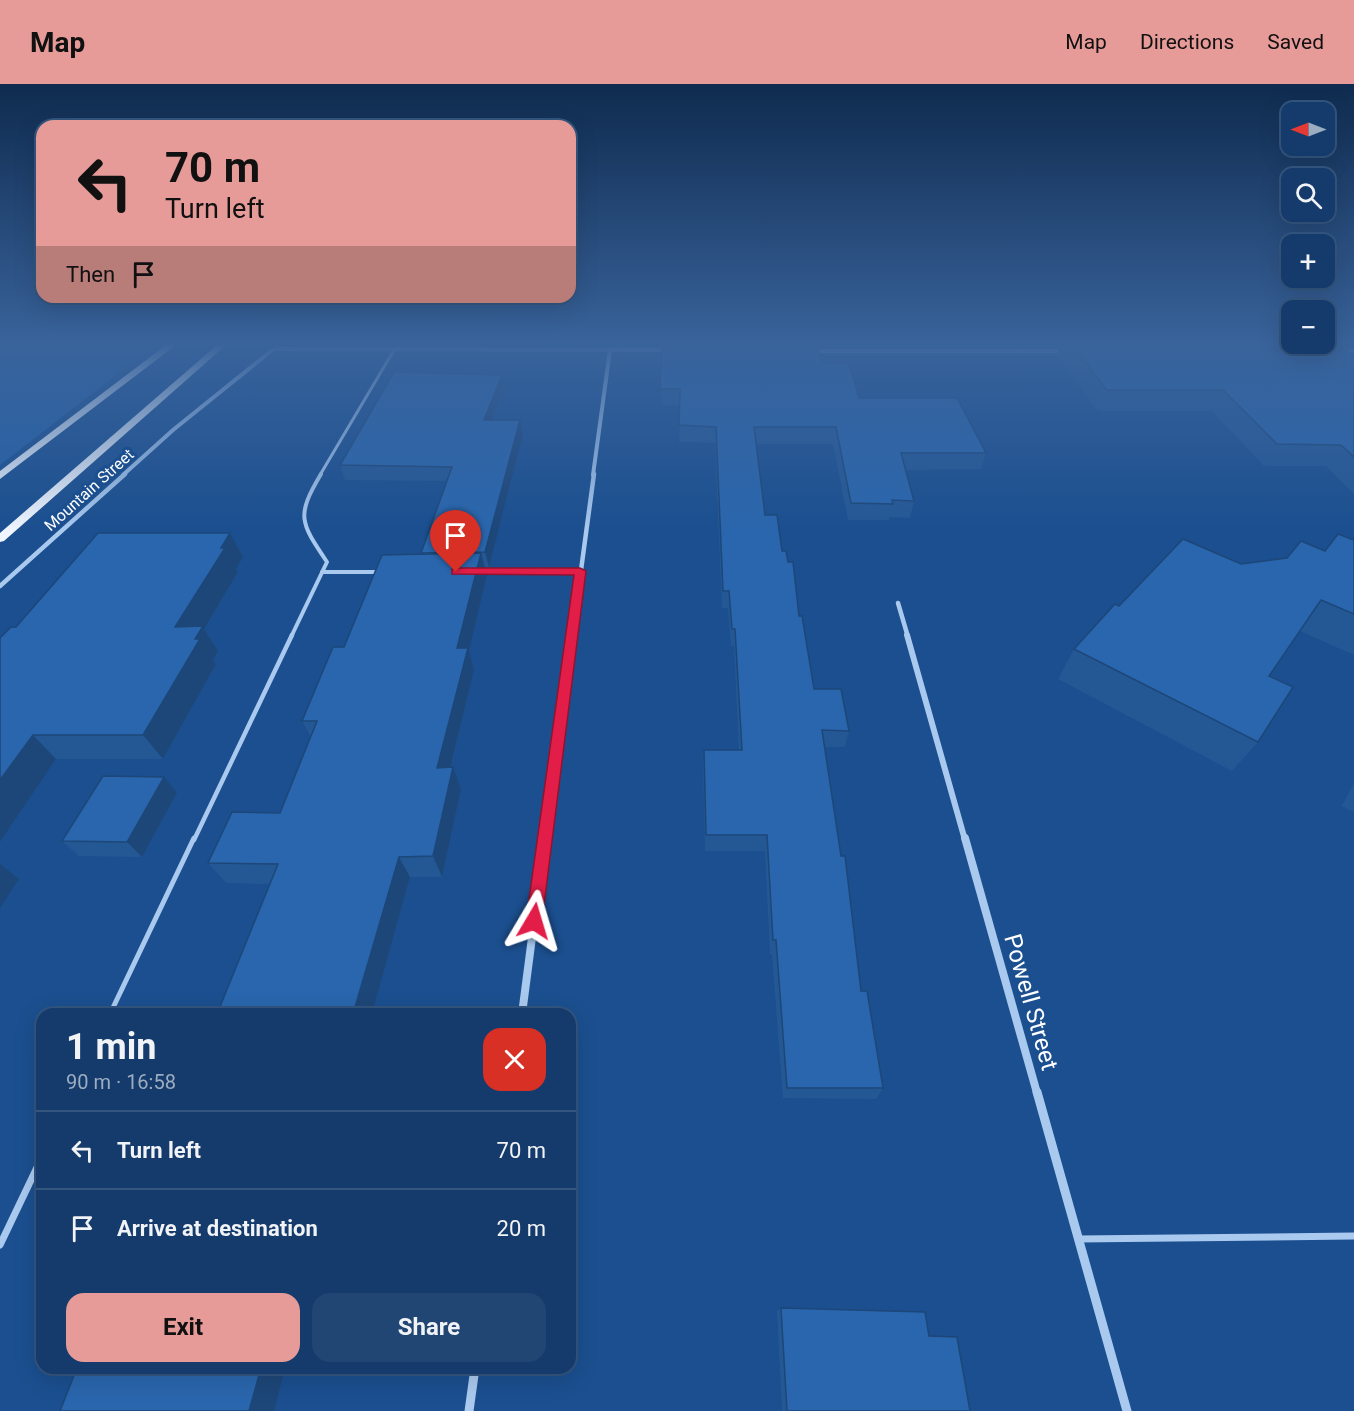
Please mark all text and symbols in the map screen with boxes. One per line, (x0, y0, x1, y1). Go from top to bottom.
text: Map (30, 26, 85, 59)
text: Map (1065, 30, 1107, 54)
text: Directions (1140, 30, 1234, 54)
text: Saved (1267, 30, 1324, 54)
north arrow (1281, 102, 1335, 156)
map controls (1281, 102, 1335, 354)
text: 70 m (165, 143, 260, 192)
icon: left (66, 144, 144, 222)
button: search (1281, 168, 1335, 222)
text: Turn left (165, 193, 265, 225)
button: + (1281, 234, 1335, 288)
icon: arrive (127, 258, 160, 291)
text: Then (66, 262, 115, 287)
button: − (1281, 300, 1335, 354)
street label: Mountain Street (40, 445, 138, 535)
pin (430, 510, 481, 572)
icon: arrive (439, 519, 472, 552)
position arrow (502, 889, 566, 953)
street label: Powell Street (998, 931, 1064, 1073)
text: 1 min (66, 1026, 157, 1068)
button: close (483, 1028, 546, 1091)
text: 90 m · 16:58 (66, 1070, 176, 1094)
icon: left (66, 1134, 99, 1167)
text: Turn left (117, 1138, 201, 1163)
text: 70 m (497, 1138, 546, 1163)
icon: arrive (66, 1212, 99, 1245)
text: Arrive at destination (117, 1216, 318, 1241)
text: 20 m (497, 1216, 546, 1241)
button: Exit (66, 1293, 300, 1362)
button: Share (312, 1293, 546, 1362)

